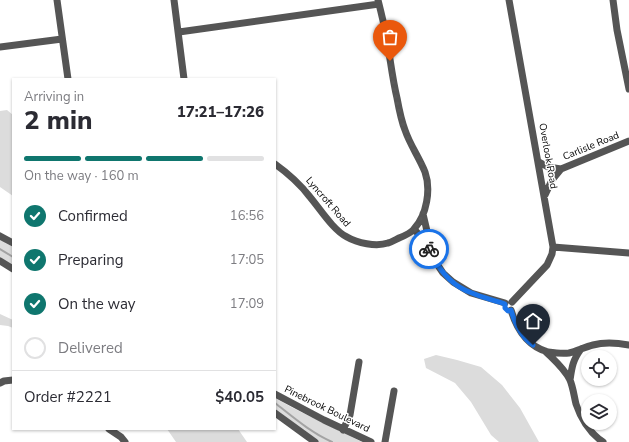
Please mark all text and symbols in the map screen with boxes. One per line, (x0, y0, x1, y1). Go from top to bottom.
pin (373, 20, 407, 61)
icon: bag (379, 26, 401, 48)
text: Arriving in (24, 88, 84, 106)
text: 17:21–17:26 (177, 102, 264, 122)
text: 2 min (24, 103, 92, 138)
street label: Overlook Road (535, 122, 561, 190)
street label: Carlisle Road (561, 128, 621, 164)
text: On the way · 160 m (24, 167, 139, 185)
street label: Lyncroft Road (302, 174, 354, 230)
icon: check (24, 205, 46, 227)
text: Confirmed (58, 206, 128, 226)
text: 16:56 (230, 207, 264, 225)
courier (409, 229, 449, 269)
icon: bike (418, 238, 440, 260)
icon: check (24, 249, 46, 271)
text: Preparing (58, 250, 123, 270)
text: 17:05 (230, 251, 264, 269)
icon: check (24, 293, 46, 315)
text: On the way (58, 294, 136, 314)
text: 17:09 (230, 295, 264, 313)
pin (516, 304, 550, 345)
icon: home (522, 310, 544, 332)
text: Delivered (58, 338, 123, 358)
map controls (581, 350, 617, 430)
button: locate (581, 350, 617, 386)
street label: Pinebrook Boulevard (282, 382, 372, 436)
text: Order #2221 (24, 387, 112, 407)
text: $40.05 (215, 387, 264, 407)
button: layers (581, 394, 617, 430)

